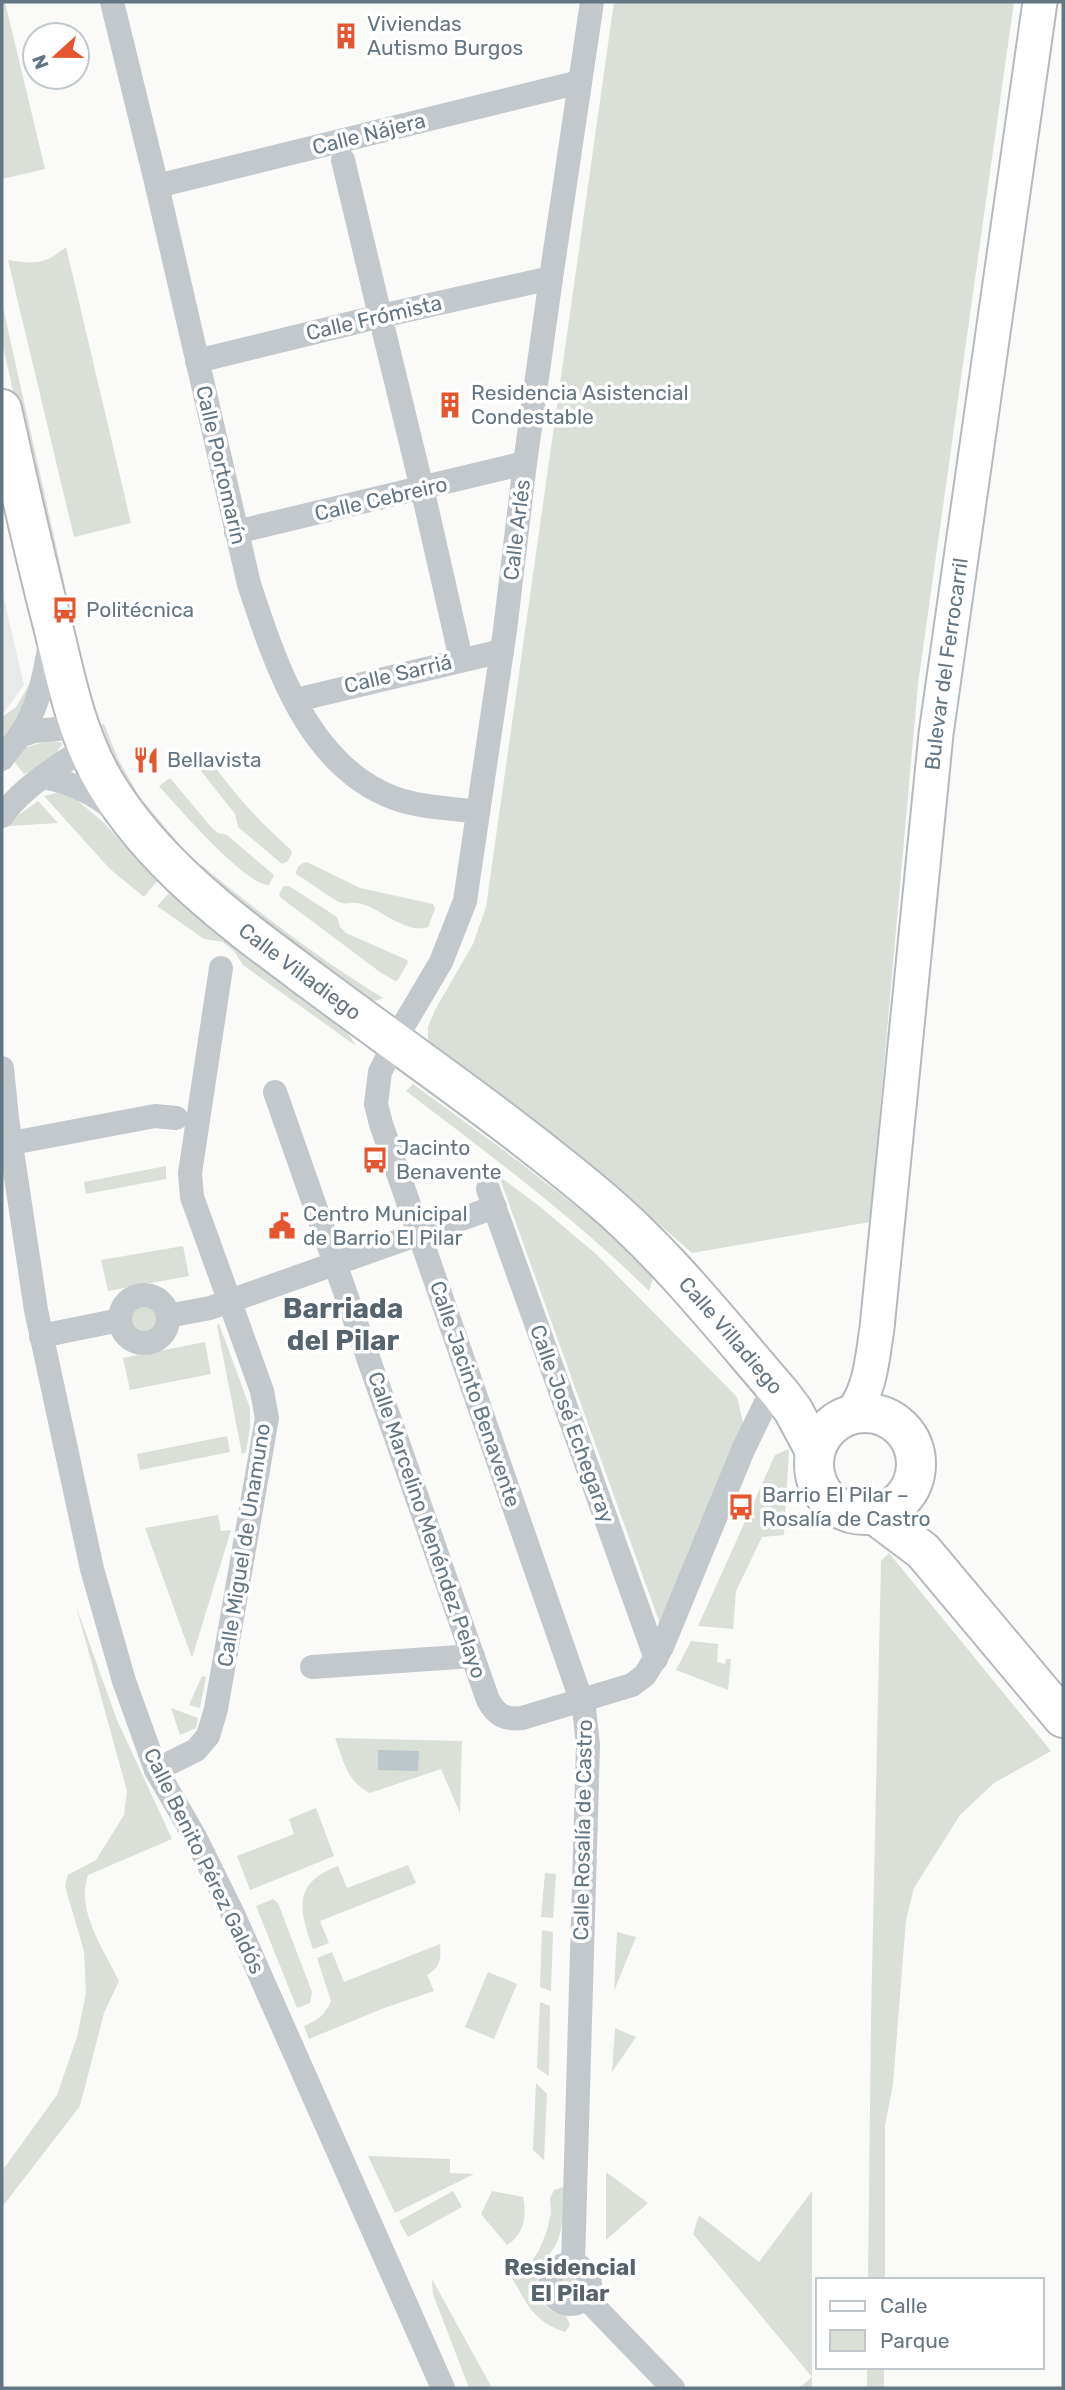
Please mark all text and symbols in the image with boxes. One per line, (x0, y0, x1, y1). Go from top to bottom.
place label: Viviendas Autismo Burgos (367, 11, 523, 60)
north arrow (21, 21, 91, 91)
building icon: Viviendas Autismo Burgos (331, 21, 361, 51)
text: N (27, 51, 54, 72)
street label: Calle Nájera (310, 107, 428, 160)
street label: Calle Frómista (303, 290, 444, 345)
place label: Residencia Asistencial Condestable (471, 380, 689, 429)
street label: Calle Portomarín (191, 383, 252, 547)
building icon: Residencia Asistencial Condestable (435, 390, 465, 420)
street label: Calle Cebreiro (312, 471, 450, 526)
street label: Calle Arlés (498, 478, 535, 582)
street label: Bulevar del Ferrocarril (919, 556, 973, 771)
bus stop icon: Politécnica (50, 595, 80, 625)
place label: Politécnica (86, 597, 194, 622)
street label: Calle Sarriá (341, 649, 454, 698)
restaurant icon: Bellavista (131, 745, 161, 775)
place label: Bellavista (167, 747, 262, 772)
street label: Calle Villadiego (234, 917, 366, 1025)
place label: Jacinto Benavente (396, 1135, 501, 1184)
bus stop icon: Jacinto Benavente (360, 1145, 390, 1175)
place label: Centro Municipal de Barrio El Pilar (303, 1201, 468, 1250)
public building icon: Centro Municipal de Barrio El Pilar (267, 1211, 297, 1241)
street label: Calle Villadiego (674, 1271, 789, 1399)
street label: Calle Jacinto Benavente (425, 1277, 526, 1510)
district label: Barriada del Pilar (283, 1292, 403, 1357)
street label: Calle José Echegaray (525, 1321, 620, 1527)
street label: Calle Marcelino Menéndez Pelayo (363, 1368, 492, 1681)
street label: Calle Miguel de Unamuno (212, 1421, 275, 1668)
place label: Barrio El Pilar – Rosalía de Castro (762, 1482, 931, 1531)
bus stop icon: Barrio El Pilar – Rosalía de Castro (726, 1492, 756, 1522)
street label: Calle Rosalía de Castro (568, 1719, 597, 1941)
street label: Calle Benito Pérez Galdós (139, 1744, 270, 1978)
district label: Residencial El Pilar (504, 2253, 636, 2307)
legend (816, 2278, 1044, 2369)
text: Calle (880, 2293, 928, 2318)
text: Parque (880, 2328, 950, 2353)

